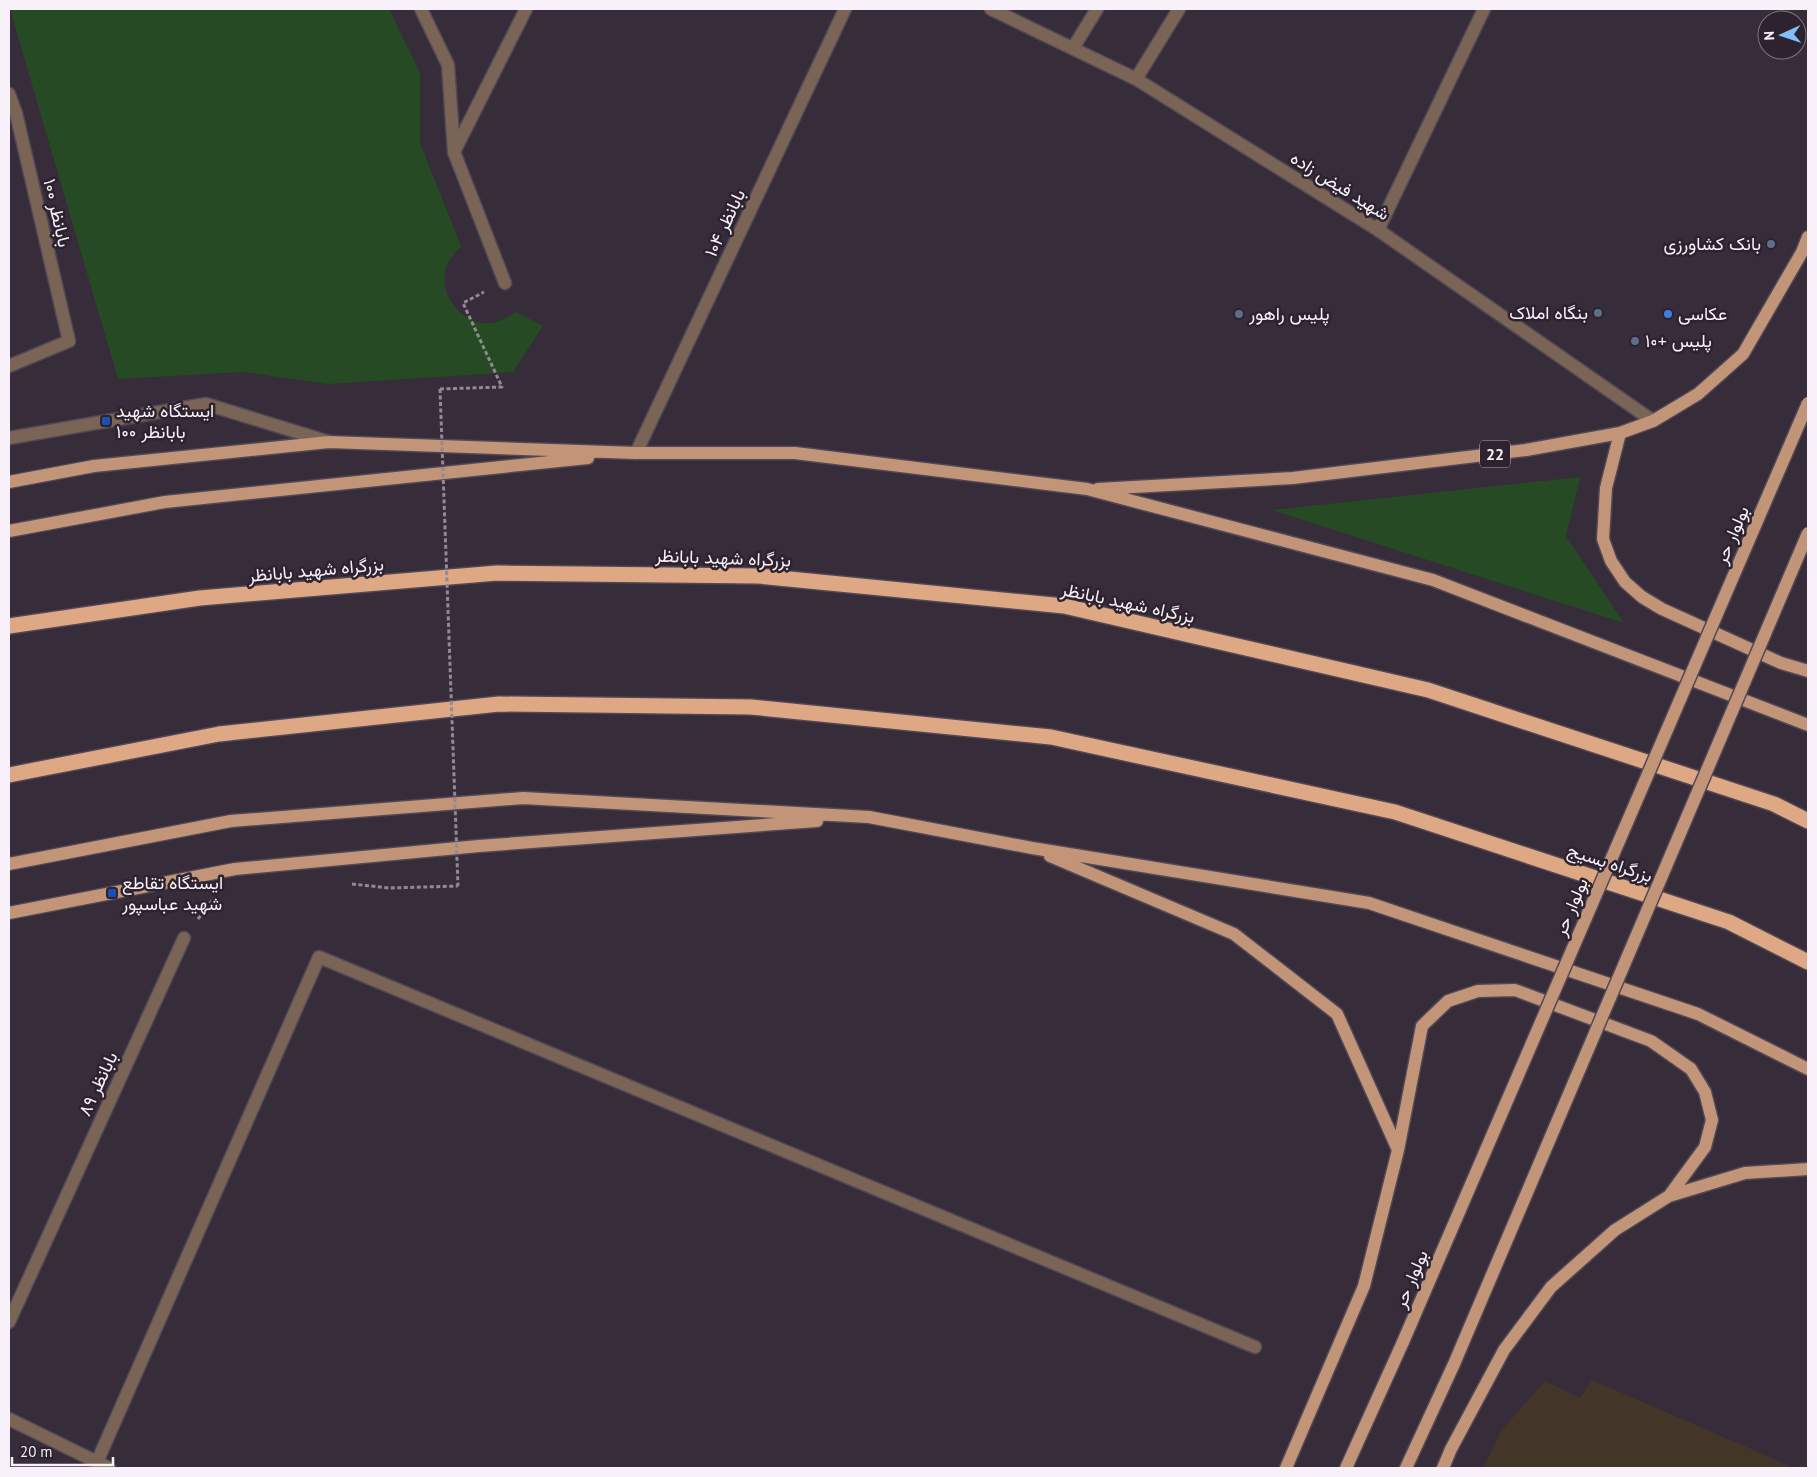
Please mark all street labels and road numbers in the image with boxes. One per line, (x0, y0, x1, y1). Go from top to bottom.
street label: شهید فیض زاده (1286, 146, 1394, 225)
street label: بابانظر ۱۰۰ (38, 176, 77, 249)
street label: بابانظر ۱۰۴ (699, 185, 750, 260)
road number: 22 (1480, 440, 1510, 468)
street label: بولوار حر (1709, 502, 1754, 568)
street label: بزرگراه شهید بابانظر (654, 544, 791, 571)
street label: بزرگراه شهید بابانظر (246, 552, 385, 587)
street label: بزرگراه شهید بابانظر (1058, 577, 1197, 628)
street label: بزرگراه بسیج (1564, 838, 1656, 888)
street label: بولوار حر (1548, 874, 1593, 940)
street label: بابانظر ۸۹ (73, 1048, 122, 1120)
street label: بولوار حر (1388, 1246, 1433, 1312)

